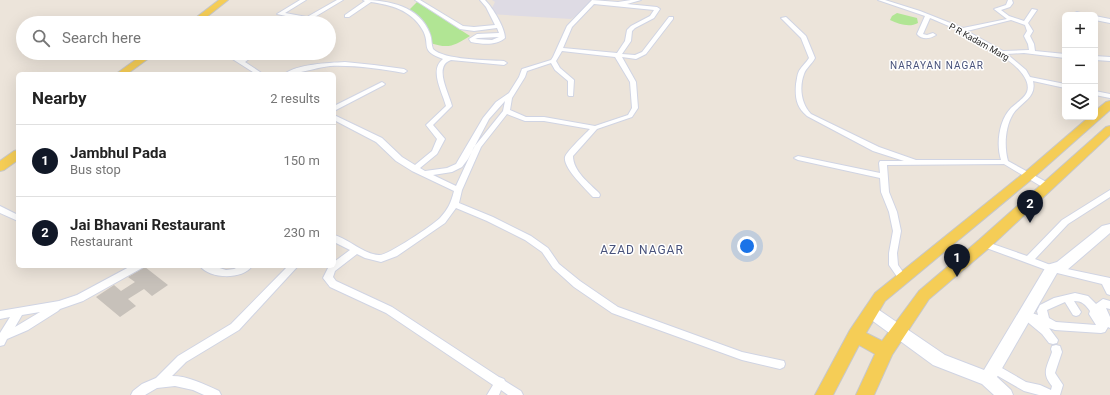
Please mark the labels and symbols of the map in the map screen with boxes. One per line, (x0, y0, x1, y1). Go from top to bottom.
street label: P R Kadam Marg (947, 21, 1011, 63)
district label: NARAYAN NAGAR (890, 60, 984, 71)
pin: 2 (1017, 190, 1043, 223)
your location (737, 236, 757, 256)
district label: AZAD NAGAR (600, 243, 684, 257)
pin: 1 (944, 244, 970, 277)

